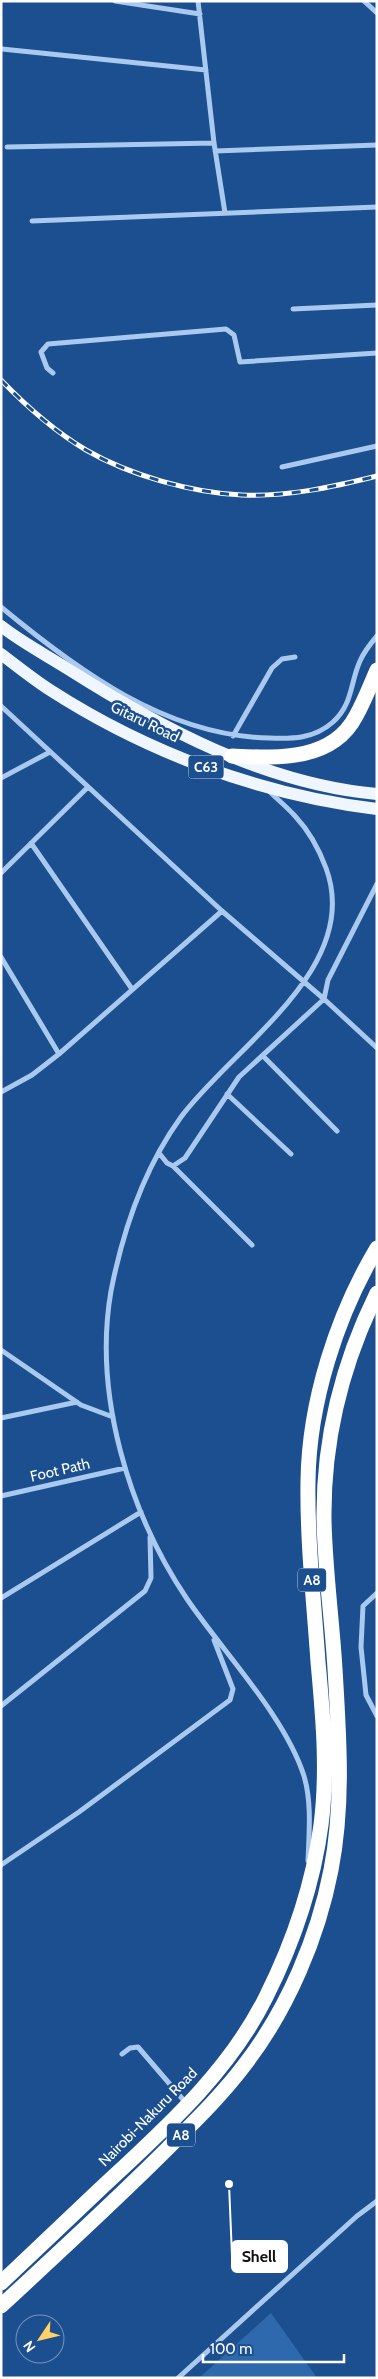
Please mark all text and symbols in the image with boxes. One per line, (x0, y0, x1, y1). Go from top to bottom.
street label: Gitaru Road (108, 698, 182, 746)
road number: C63 (188, 756, 224, 779)
street label: Foot Path (28, 1454, 92, 1486)
road number: A8 (298, 1568, 326, 1592)
street label: Nairobi-Nakuru Road (95, 2064, 201, 2170)
road number: A8 (167, 2124, 195, 2146)
callout: Shell (232, 2241, 287, 2272)
text: Shell (242, 2247, 276, 2266)
north arrow (15, 2314, 65, 2364)
scale bar (203, 2332, 344, 2364)
text: N (19, 2337, 40, 2356)
text: 100 m (210, 2340, 252, 2358)

